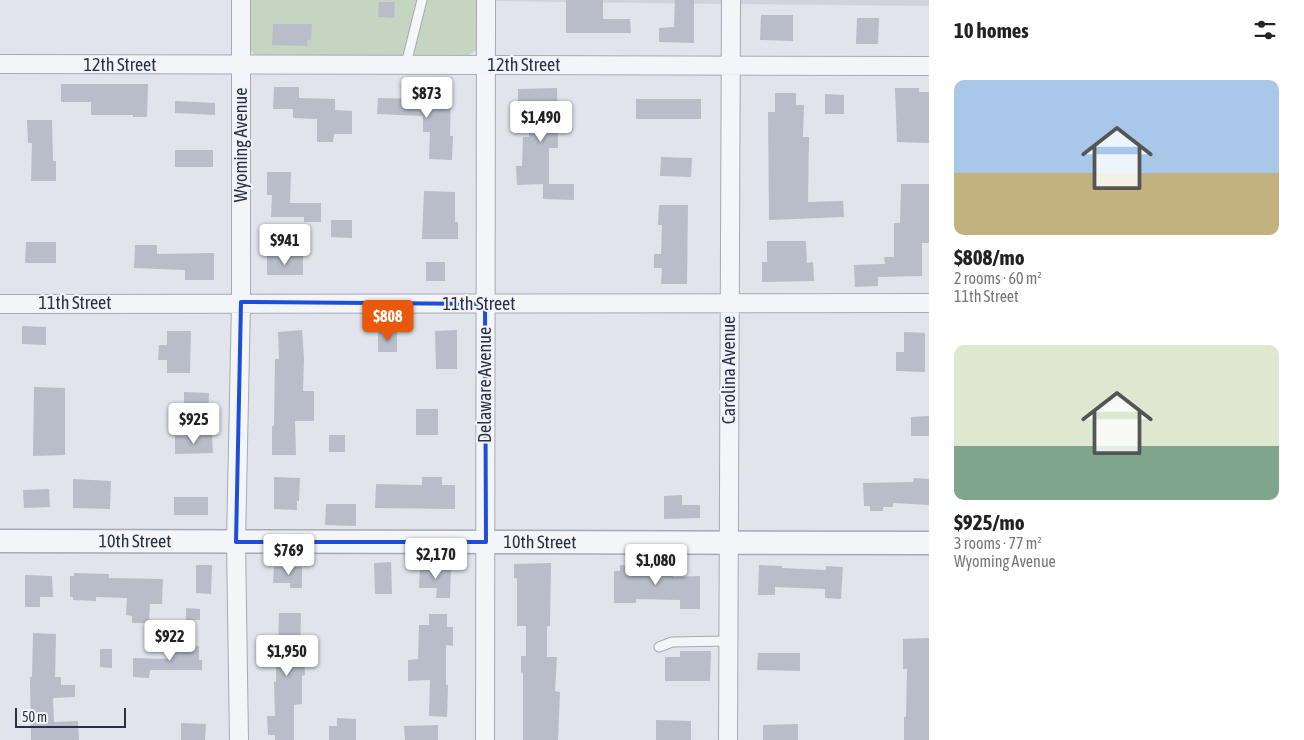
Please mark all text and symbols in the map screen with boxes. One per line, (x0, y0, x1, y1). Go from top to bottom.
icon: filters (1251, 16, 1279, 44)
text: 10 homes (954, 18, 1029, 42)
street label: 12th Street (84, 54, 156, 75)
street label: 12th Street (488, 54, 560, 75)
pin: $873 (397, 76, 457, 119)
text: $873 (412, 84, 442, 102)
street label: Wyoming Avenue (230, 88, 251, 202)
pin: $1,490 (500, 100, 582, 143)
text: $1,490 (521, 108, 561, 126)
icon: home (1072, 113, 1162, 203)
pin: $941 (255, 224, 315, 266)
text: $941 (270, 231, 300, 249)
text: $808/mo (954, 245, 1025, 269)
text: 2 rooms · 60 m² (954, 269, 1042, 287)
text: 11th Street (954, 287, 1019, 305)
street label: 11th Street (39, 292, 111, 313)
street label: 11th Street (443, 293, 515, 314)
pin: $808 (358, 300, 418, 342)
text: $808 (373, 307, 403, 325)
street label: Carolina Avenue (718, 316, 739, 424)
street label: Delaware Avenue (474, 327, 495, 443)
icon: home (1072, 378, 1162, 468)
pin: $925 (164, 402, 224, 445)
text: $925 (179, 410, 209, 428)
text: $925/mo (954, 510, 1025, 534)
street label: 10th Street (99, 530, 171, 551)
street label: 10th Street (504, 531, 576, 552)
pin: $769 (259, 534, 319, 576)
text: 3 rooms · 77 m² (954, 534, 1042, 552)
pin: $2,170 (395, 538, 477, 580)
text: $769 (274, 541, 304, 559)
pin: $1,080 (615, 544, 697, 586)
text: $2,170 (416, 545, 456, 563)
text: $1,080 (636, 551, 676, 569)
text: Wyoming Avenue (954, 552, 1056, 570)
pin: $922 (140, 620, 200, 662)
text: $922 (155, 627, 185, 645)
pin: $1,950 (246, 634, 328, 677)
text: $1,950 (267, 642, 307, 660)
scale bar (15, 705, 126, 728)
text: 50 m (22, 709, 47, 725)

